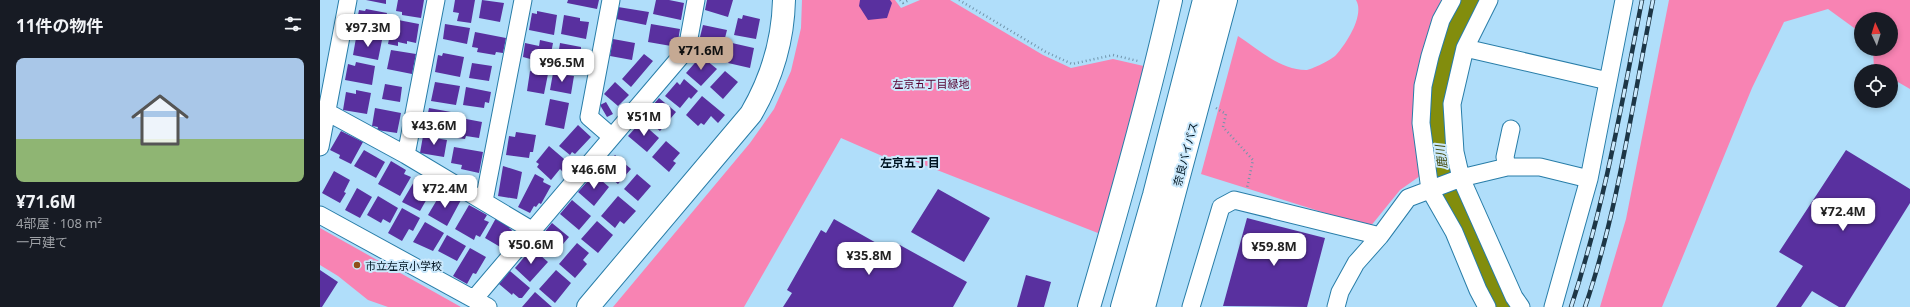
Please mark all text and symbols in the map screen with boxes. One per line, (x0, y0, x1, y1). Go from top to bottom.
north arrow (1854, 12, 1898, 56)
map controls (1854, 12, 1898, 108)
icon: filters (282, 13, 304, 35)
text: 11件の物件 (16, 14, 103, 37)
pin: ¥97.3M (335, 14, 401, 48)
text: ¥97.3M (345, 18, 391, 36)
pin: ¥71.6M (668, 37, 734, 71)
text: ¥71.6M (678, 41, 724, 59)
pin: ¥96.5M (529, 49, 595, 83)
text: ¥96.5M (539, 53, 585, 71)
button: locate (1854, 64, 1898, 108)
park label: 左京五丁目緑地 (893, 76, 970, 91)
icon: home (124, 84, 196, 156)
pin: ¥51M (620, 103, 668, 137)
text: ¥51M (627, 107, 661, 125)
pin: ¥43.6M (401, 112, 467, 146)
text: ¥43.6M (411, 116, 457, 134)
street label: 奈良バイパス (1169, 120, 1201, 188)
water label: 鹿川 (1431, 142, 1451, 170)
district label: 左京五丁目 (880, 154, 940, 171)
pin: ¥46.6M (561, 156, 627, 190)
text: ¥46.6M (571, 160, 617, 178)
pin: ¥72.4M (412, 175, 478, 209)
text: ¥72.4M (422, 179, 468, 197)
text: ¥71.6M (16, 190, 76, 213)
pin: ¥72.4M (1810, 198, 1876, 232)
text: ¥72.4M (1820, 202, 1866, 220)
text: 4部屋 · 108 m² (16, 214, 102, 232)
pin: ¥50.6M (498, 231, 564, 265)
text: 一戸建て (16, 233, 68, 251)
pin: ¥59.8M (1241, 233, 1307, 267)
text: ¥50.6M (508, 235, 554, 253)
text: ¥59.8M (1251, 237, 1297, 255)
pin: ¥35.8M (836, 242, 902, 276)
text: ¥35.8M (846, 246, 892, 264)
place label: 市立左京小学校 (365, 258, 442, 273)
marker: 市立左京小学校 (352, 260, 362, 270)

